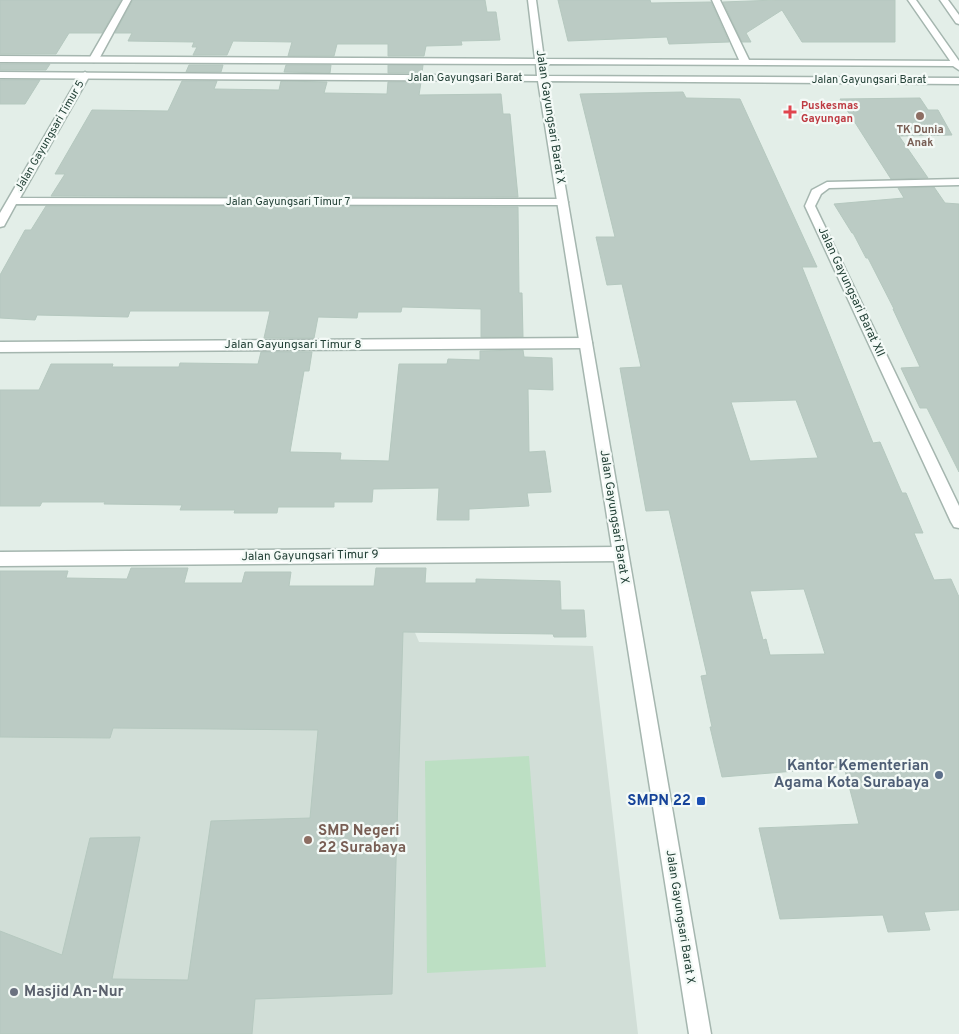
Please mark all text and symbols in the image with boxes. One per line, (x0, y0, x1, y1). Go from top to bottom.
street label: Jalan Gayungsari Barat X (531, 49, 569, 185)
street label: Jalan Gayungsari Barat (407, 71, 523, 85)
street label: Jalan Gayungsari Barat (811, 73, 927, 87)
street label: Jalan Gayungsari Timur 5 (12, 78, 88, 194)
place label: Puskesmas Gayungan (801, 99, 858, 126)
marker: Puskesmas Gayungan (783, 105, 797, 119)
marker: TK Dunia Anak (914, 110, 926, 122)
place label: TK Dunia Anak (896, 123, 944, 150)
street label: Jalan Gayungsari Timur 7 (226, 195, 350, 209)
street label: Jalan Gayungsari Barat XII (814, 224, 888, 360)
street label: Jalan Gayungsari Timur 8 (224, 337, 362, 353)
street label: Jalan Gayungsari Barat X (595, 449, 633, 585)
street label: Jalan Gayungsari Timur 9 (241, 547, 379, 565)
place label: Kantor Kementerian Agama Kota Surabaya (774, 757, 929, 793)
marker: Kantor Kementerian Agama Kota Surabaya (933, 769, 945, 781)
place label: SMPN 22 (627, 792, 691, 811)
marker: SMPN 22 (695, 795, 707, 807)
place label: SMP Negeri 22 Surabaya (318, 822, 406, 858)
marker: SMP Negeri 22 Surabaya (302, 834, 314, 846)
street label: Jalan Gayungsari Barat X (661, 849, 699, 985)
place label: Masjid An-Nur (24, 983, 125, 1002)
marker: Masjid An-Nur (8, 986, 20, 998)

